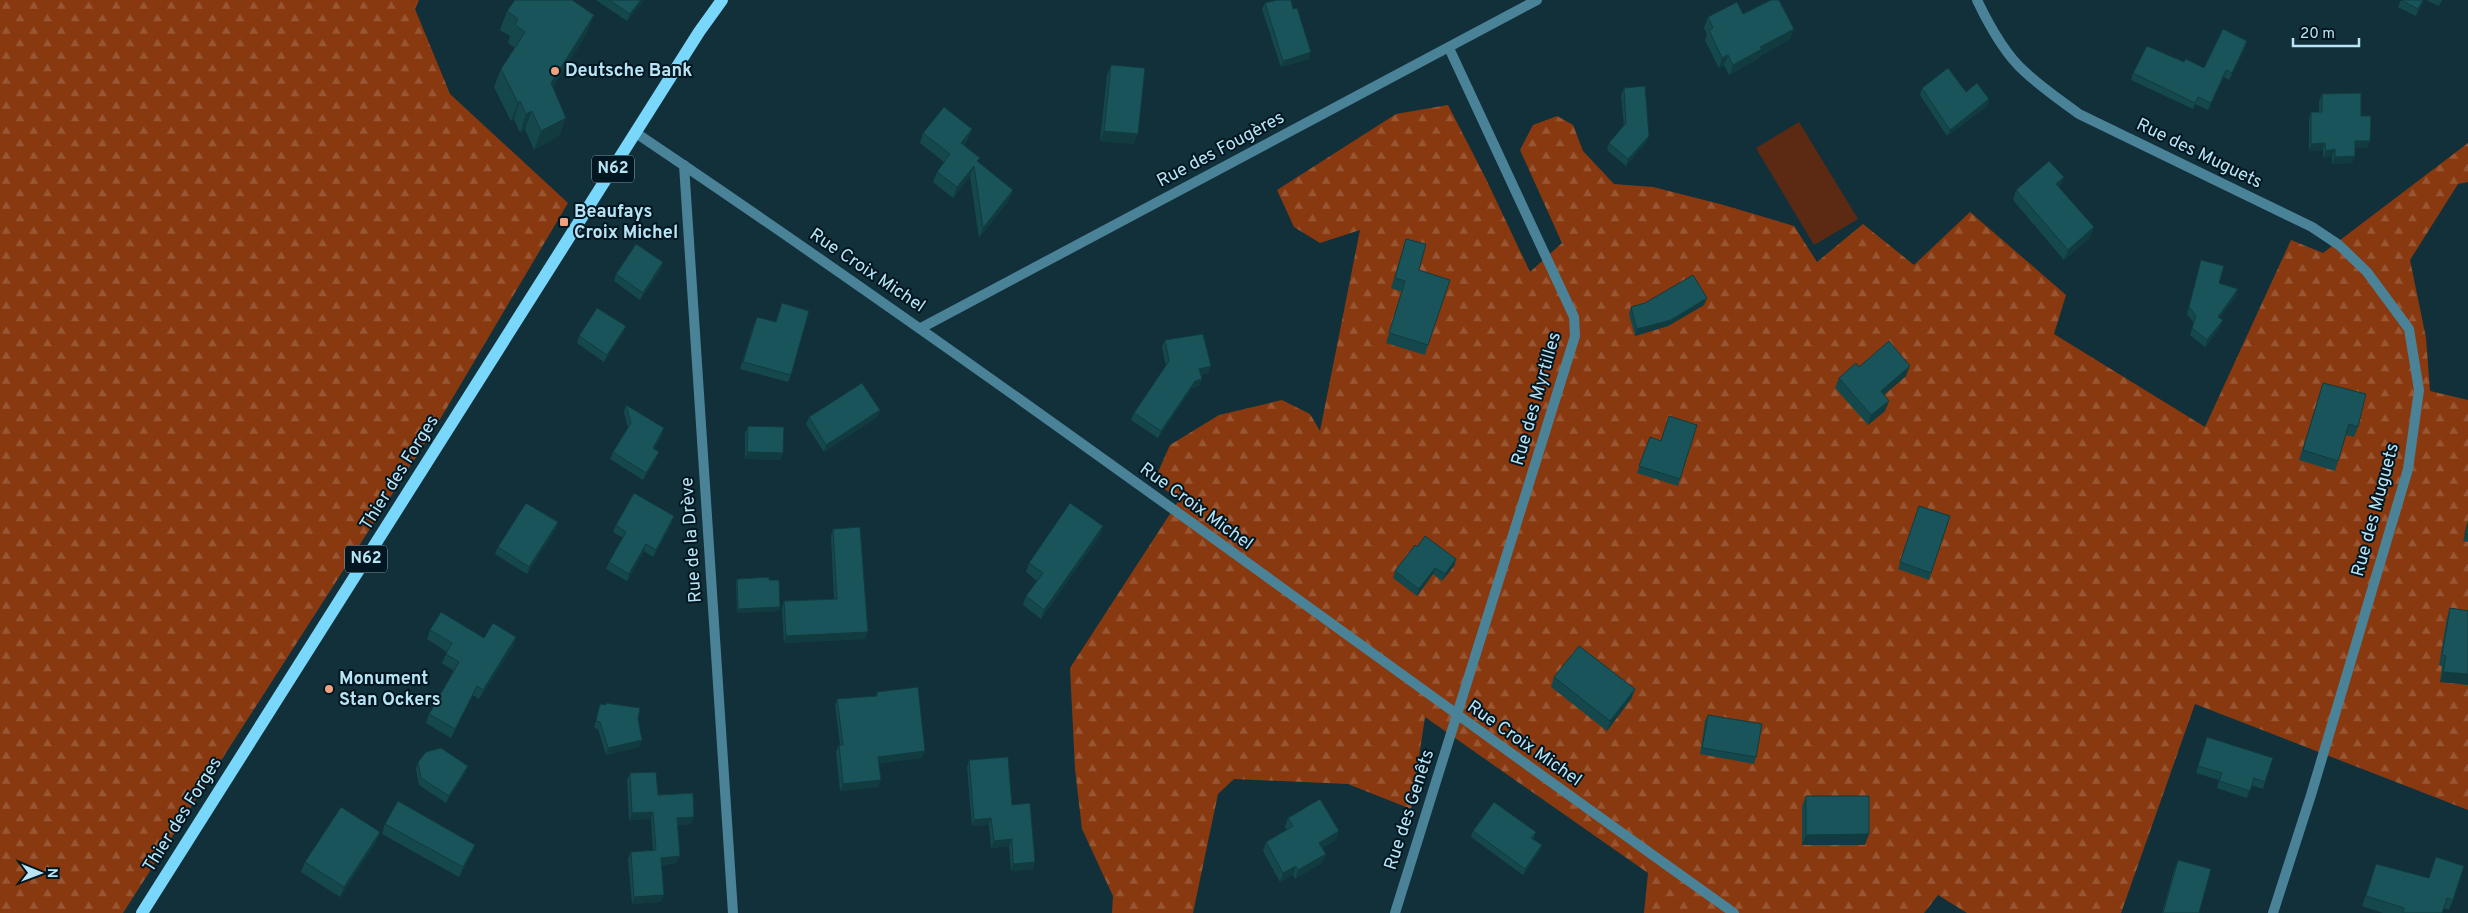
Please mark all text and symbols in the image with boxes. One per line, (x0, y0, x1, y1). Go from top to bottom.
scale bar (2293, 15, 2359, 47)
text: 20 m (2300, 25, 2335, 44)
place label: Deutsche Bank (565, 60, 692, 83)
marker: Deutsche Bank (549, 65, 561, 77)
street label: Rue des Fougères (1153, 107, 1289, 193)
street label: Rue des Muguets (2132, 114, 2266, 194)
road number: N62 (592, 156, 634, 182)
place label: Beaufays Croix Michel (574, 201, 678, 245)
marker: Beaufays Croix Michel (558, 216, 570, 228)
street label: Rue Croix Michel (805, 224, 929, 318)
street label: Rue des Myrtilles (1507, 330, 1567, 468)
street label: Thier des Forges (355, 411, 445, 535)
street label: Rue des Muguets (2347, 441, 2405, 579)
street label: Rue Croix Michel (1135, 458, 1257, 556)
street label: Rue de la Drève (676, 476, 708, 604)
road number: N62 (345, 546, 387, 572)
place label: Monument Stan Ockers (339, 668, 441, 712)
marker: Monument Stan Ockers (323, 683, 335, 695)
street label: Rue Croix Michel (1462, 696, 1586, 792)
street label: Rue des Genêts (1380, 747, 1440, 873)
street label: Thier des Forges (138, 753, 228, 877)
north arrow (15, 848, 65, 898)
text: N (43, 868, 60, 878)

